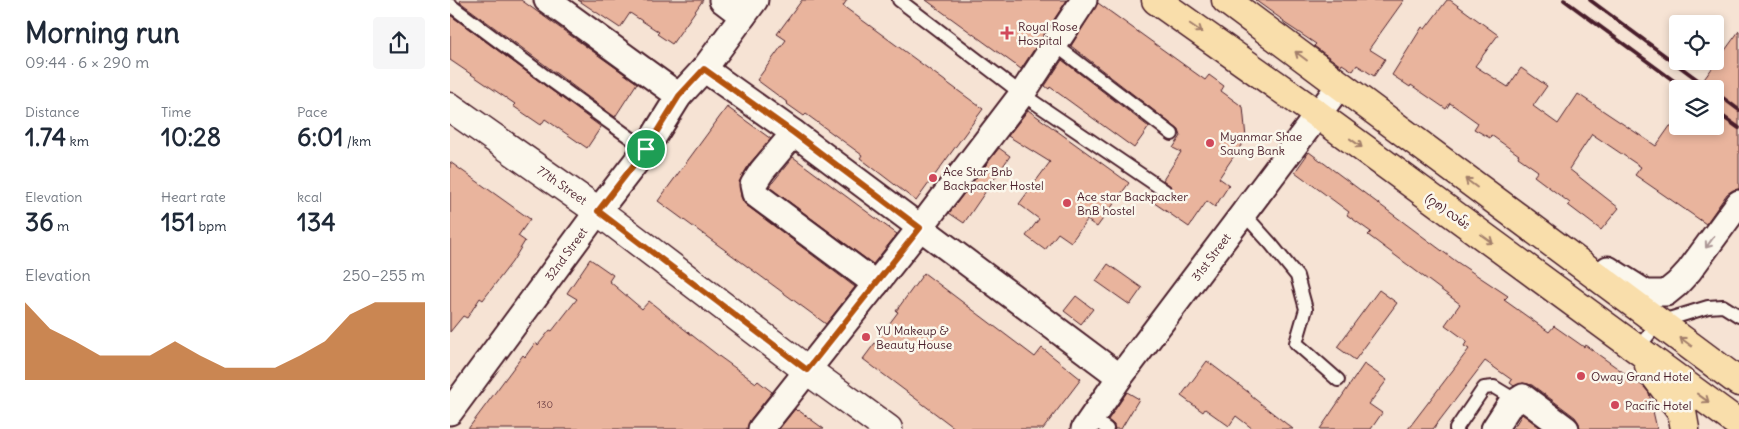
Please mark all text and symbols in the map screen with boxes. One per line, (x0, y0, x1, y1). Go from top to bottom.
text: Morning run (25, 15, 180, 51)
map controls (1669, 15, 1724, 135)
button: locate (1669, 15, 1724, 70)
button: share (373, 17, 425, 69)
place label: Royal Rose Hospital (1018, 19, 1078, 48)
one-way arrow (1188, 23, 1202, 33)
marker: Royal Rose Hospital (1000, 26, 1014, 40)
one-way arrow (1294, 51, 1308, 61)
text: 09:44 · 6 × 290 m (25, 52, 149, 72)
button: layers (1669, 80, 1724, 135)
text: Distance (25, 103, 80, 121)
text: Time (161, 103, 191, 121)
text: Pace (297, 103, 327, 121)
text: 1.74 (25, 121, 66, 153)
text: 10:28 (161, 121, 221, 153)
text: 6:01 (297, 121, 343, 153)
pin (625, 128, 667, 170)
place label: Myanmar Shae Saung Bank (1220, 129, 1302, 158)
text: km (66, 132, 89, 150)
text: /km (343, 132, 371, 150)
icon: arrive (632, 135, 660, 163)
marker: Myanmar Shae Saung Bank (1204, 137, 1216, 149)
one-way arrow (1349, 138, 1363, 148)
street label: 77th Street (534, 162, 590, 208)
place label: Ace Star Bnb Backpacker Hostel (943, 164, 1044, 193)
marker: Ace Star Bnb Backpacker Hostel (927, 172, 939, 184)
one-way arrow (1464, 178, 1478, 188)
text: Elevation (25, 188, 82, 206)
text: Heart rate (161, 188, 226, 206)
text: kcal (297, 188, 322, 206)
place label: Ace star Backpacker BnB hostel (1077, 189, 1188, 218)
street label: (၇၈) လမ်း (1421, 189, 1474, 235)
marker: Ace star Backpacker BnB hostel (1061, 197, 1073, 209)
text: 36 (25, 206, 54, 238)
text: 151 (161, 206, 195, 238)
text: 134 (297, 206, 336, 238)
text: m (54, 217, 69, 235)
text: bpm (195, 217, 227, 235)
street label: 32nd Street (542, 224, 590, 284)
street label: 31st Street (1188, 230, 1234, 284)
one-way arrow (1480, 234, 1494, 244)
one-way arrow (1705, 235, 1715, 249)
text: Elevation (25, 265, 91, 285)
text: 250–255 m (342, 265, 425, 285)
place label: YU Makeup & Beauty House (876, 323, 952, 352)
marker: YU Makeup & Beauty House (860, 331, 872, 343)
one-way arrow (1679, 337, 1693, 347)
place label: Oway Grand Hotel (1591, 369, 1692, 384)
marker: Oway Grand Hotel (1575, 370, 1587, 382)
one-way arrow (1696, 392, 1709, 403)
house number: 130 (537, 398, 553, 411)
place label: Pacific Hotel (1625, 398, 1691, 413)
marker: Pacific Hotel (1609, 399, 1621, 411)

